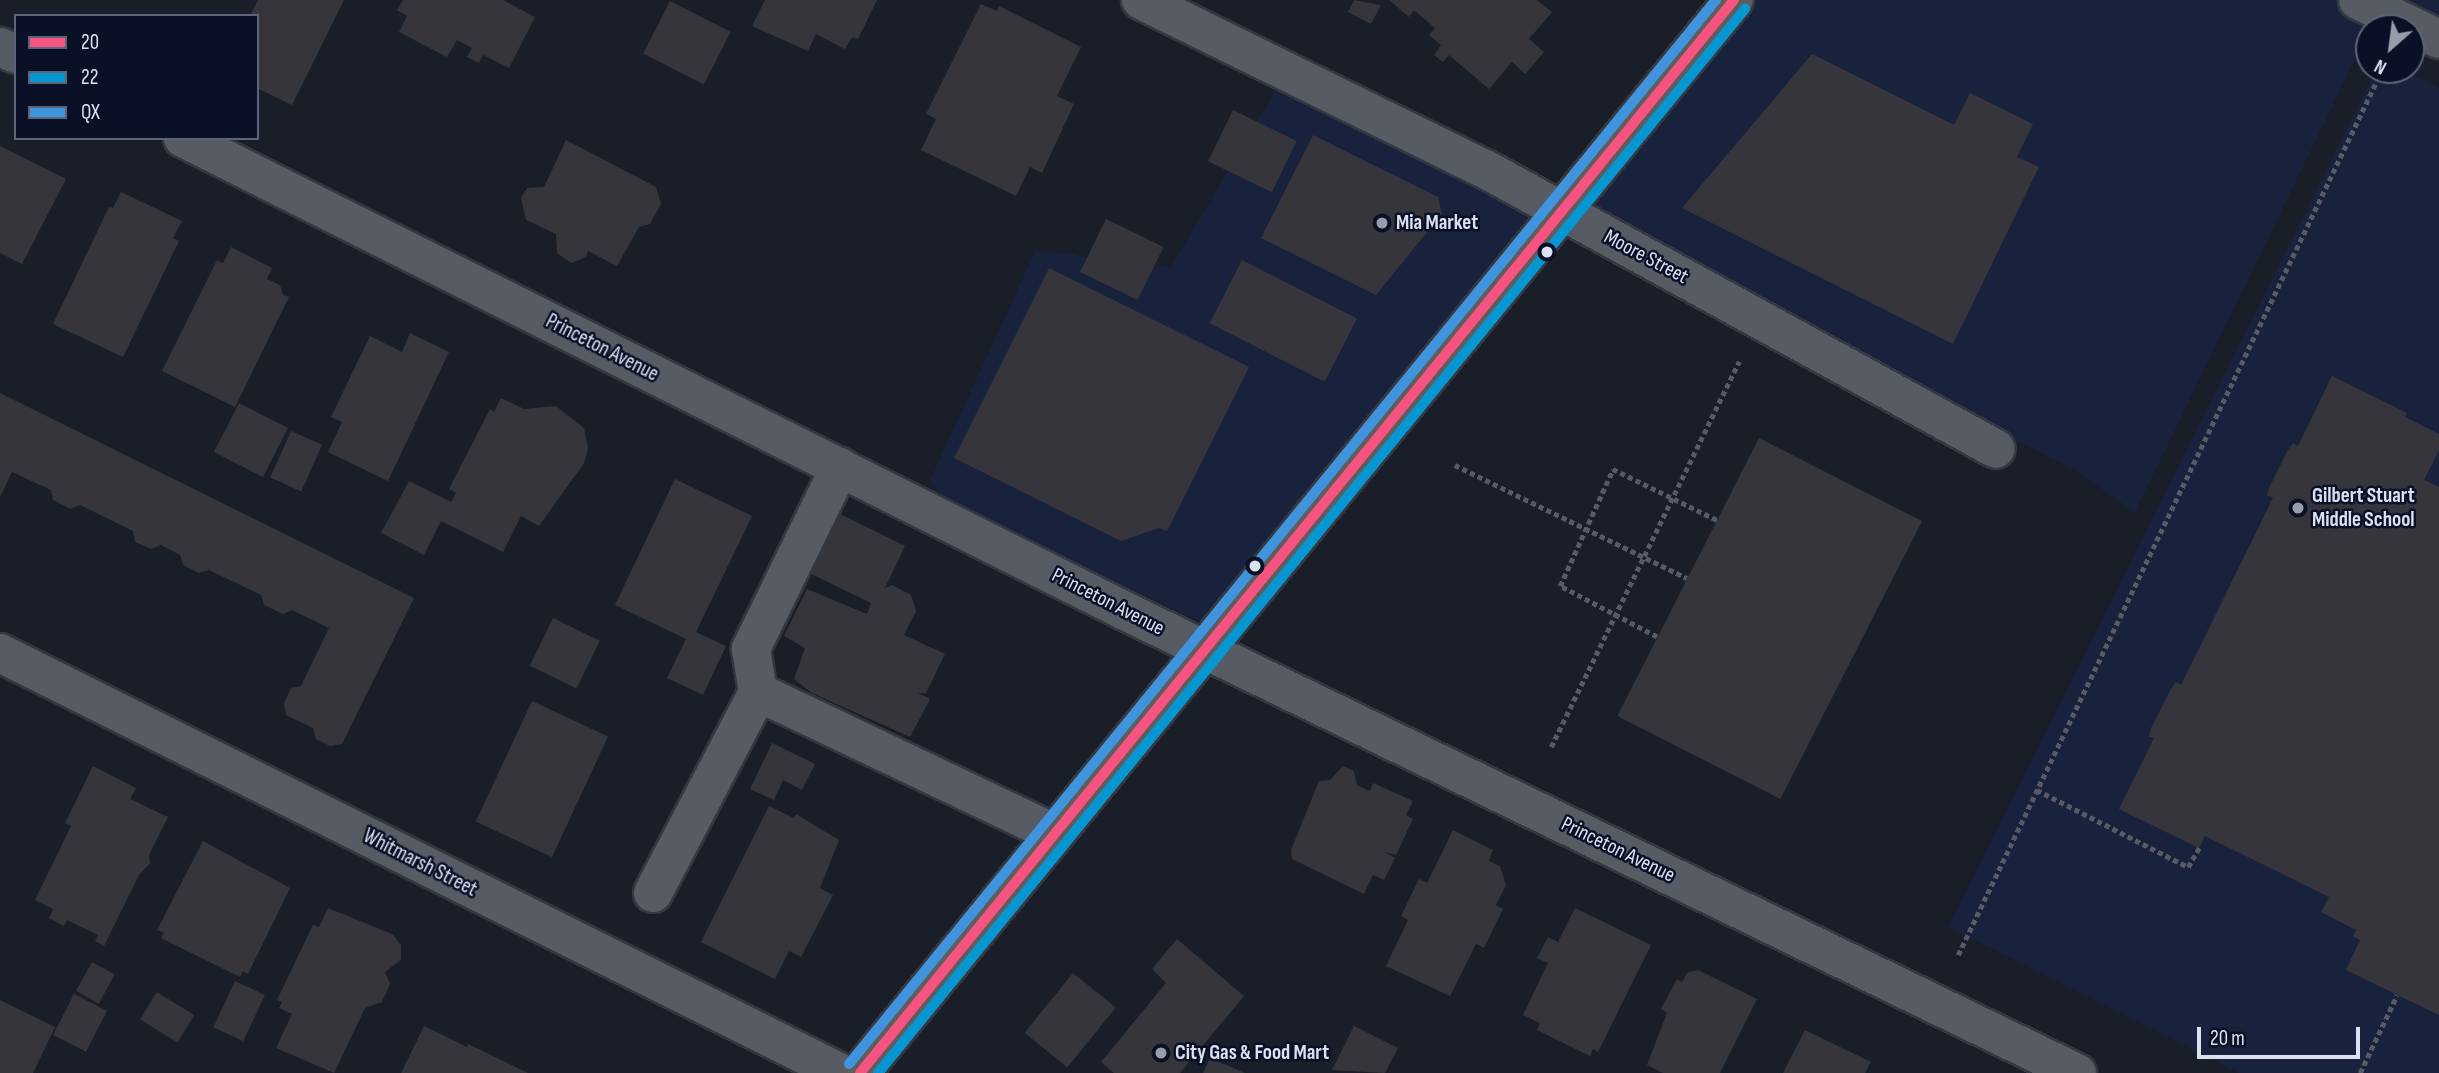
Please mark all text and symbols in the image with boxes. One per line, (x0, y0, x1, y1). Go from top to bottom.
legend (14, 14, 259, 140)
north arrow (2355, 14, 2425, 84)
text: 20 (81, 30, 99, 55)
text: N (2371, 54, 2391, 79)
text: 22 (81, 65, 98, 90)
text: QX (81, 100, 100, 125)
place label: Mia Market (1396, 210, 1478, 236)
marker: Mia Market (1374, 215, 1390, 231)
street label: Moore Street (1600, 224, 1692, 290)
unlabelled marker (1540, 245, 1554, 259)
street label: Princeton Avenue (541, 309, 663, 387)
place label: Gilbert Stuart Middle School (2312, 483, 2415, 533)
marker: Gilbert Stuart Middle School (2290, 500, 2306, 516)
unlabelled marker (1248, 559, 1262, 573)
street label: Princeton Avenue (1047, 563, 1169, 641)
street label: Princeton Avenue (1557, 812, 1679, 888)
street label: Whitmarsh Street (359, 824, 481, 902)
scale bar (2201, 1014, 2364, 1058)
text: 20 m (2210, 1026, 2245, 1051)
place label: City Gas & Food Mart (1175, 1040, 1329, 1066)
marker: City Gas & Food Mart (1153, 1045, 1169, 1061)

